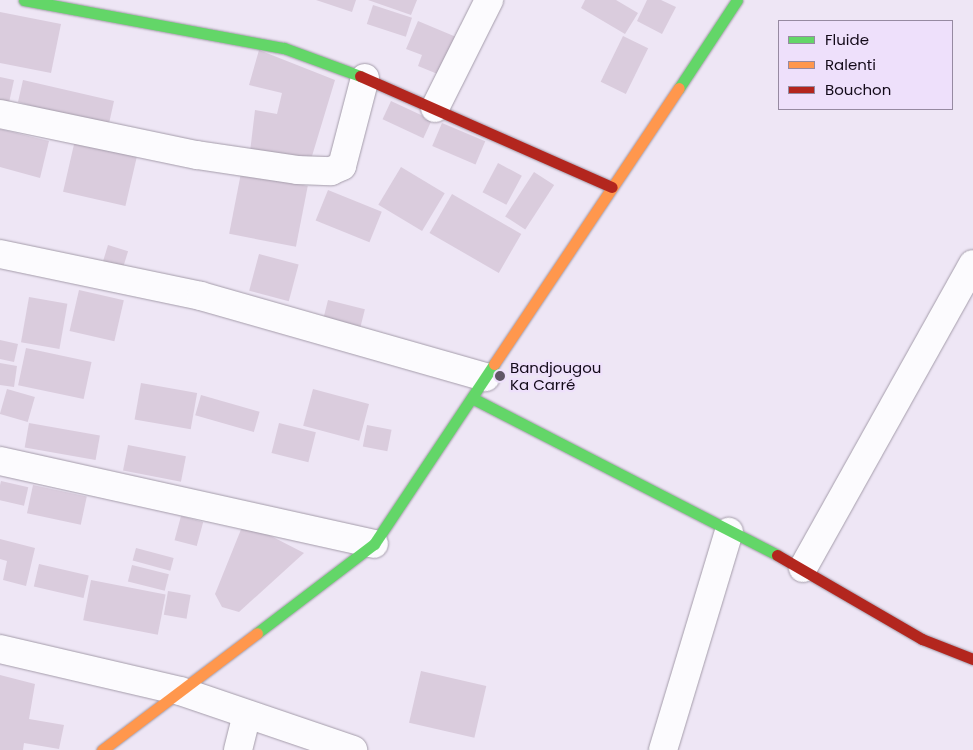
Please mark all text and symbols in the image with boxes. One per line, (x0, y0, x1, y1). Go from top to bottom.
legend (778, 20, 953, 110)
text: Fluide (825, 29, 869, 50)
text: Ralenti (825, 54, 876, 75)
text: Bouchon (825, 79, 891, 100)
place label: Bandjougou Ka Carré (510, 358, 601, 393)
marker: Bandjougou Ka Carré (494, 370, 506, 382)

